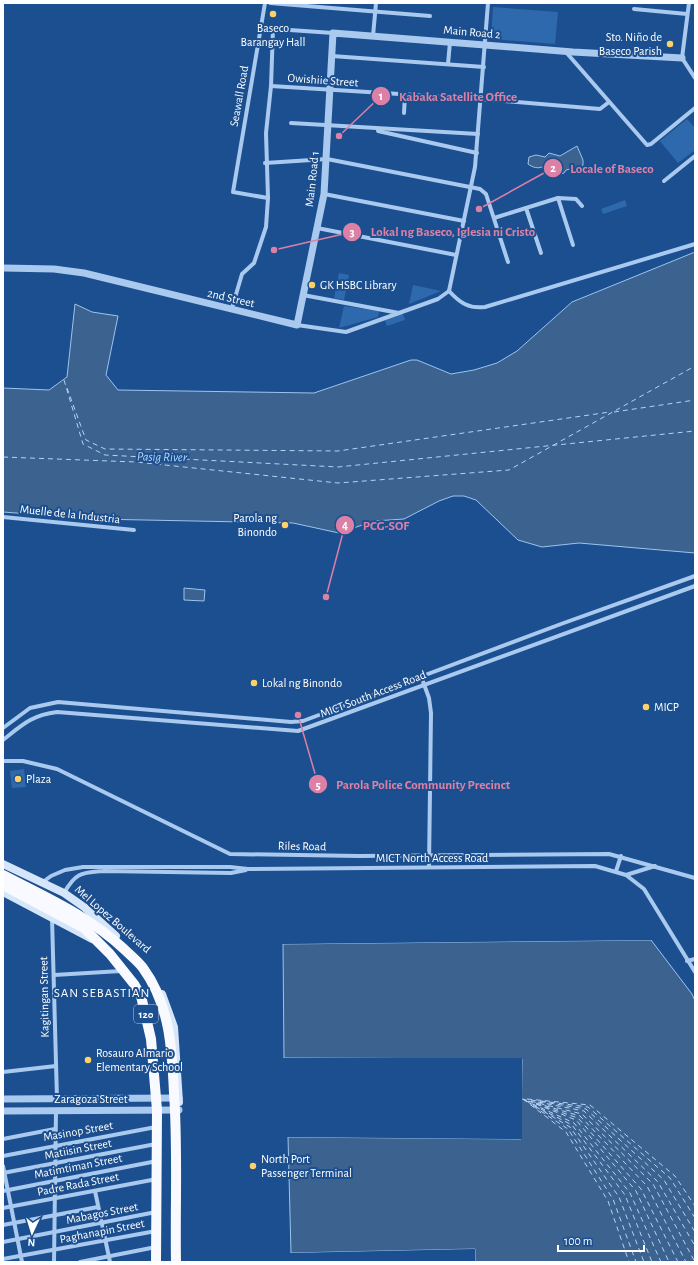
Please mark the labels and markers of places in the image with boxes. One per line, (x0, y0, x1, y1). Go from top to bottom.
marker: Baseco Barangay Hall (268, 9, 278, 19)
place label: Baseco Barangay Hall (241, 22, 305, 49)
place label: Sto. Niño de Baseco Parish (599, 31, 662, 57)
marker: Sto. Niño de Baseco Parish (665, 39, 675, 49)
callout: Kabaka Satellite Office (371, 84, 525, 109)
callout: Locale of Baseco (543, 155, 662, 180)
callout: Lokal ng Baseco, Iglesia ni Cristo (342, 219, 543, 244)
place label: GK HSBC Library (320, 279, 397, 292)
marker: GK HSBC Library (307, 280, 317, 290)
place label: Parola ng Binondo (233, 512, 277, 538)
callout: PCG-SOF (335, 513, 417, 538)
marker: Parola ng Binondo (280, 520, 290, 530)
place label: Lokal ng Binondo (262, 677, 342, 689)
marker: Lokal ng Binondo (249, 678, 259, 688)
place label: MICP (654, 701, 679, 713)
marker: MICP (641, 702, 651, 712)
callout: Parola Police Community Precinct (308, 772, 518, 797)
place label: Plaza (26, 773, 52, 785)
marker: Plaza (13, 774, 23, 784)
place label: Rosauro Almario Elementary School (96, 1047, 183, 1074)
marker: Rosauro Almario Elementary School (83, 1055, 93, 1065)
place label: North Port Passenger Terminal (261, 1153, 352, 1179)
marker: North Port Passenger Terminal (248, 1161, 258, 1171)

